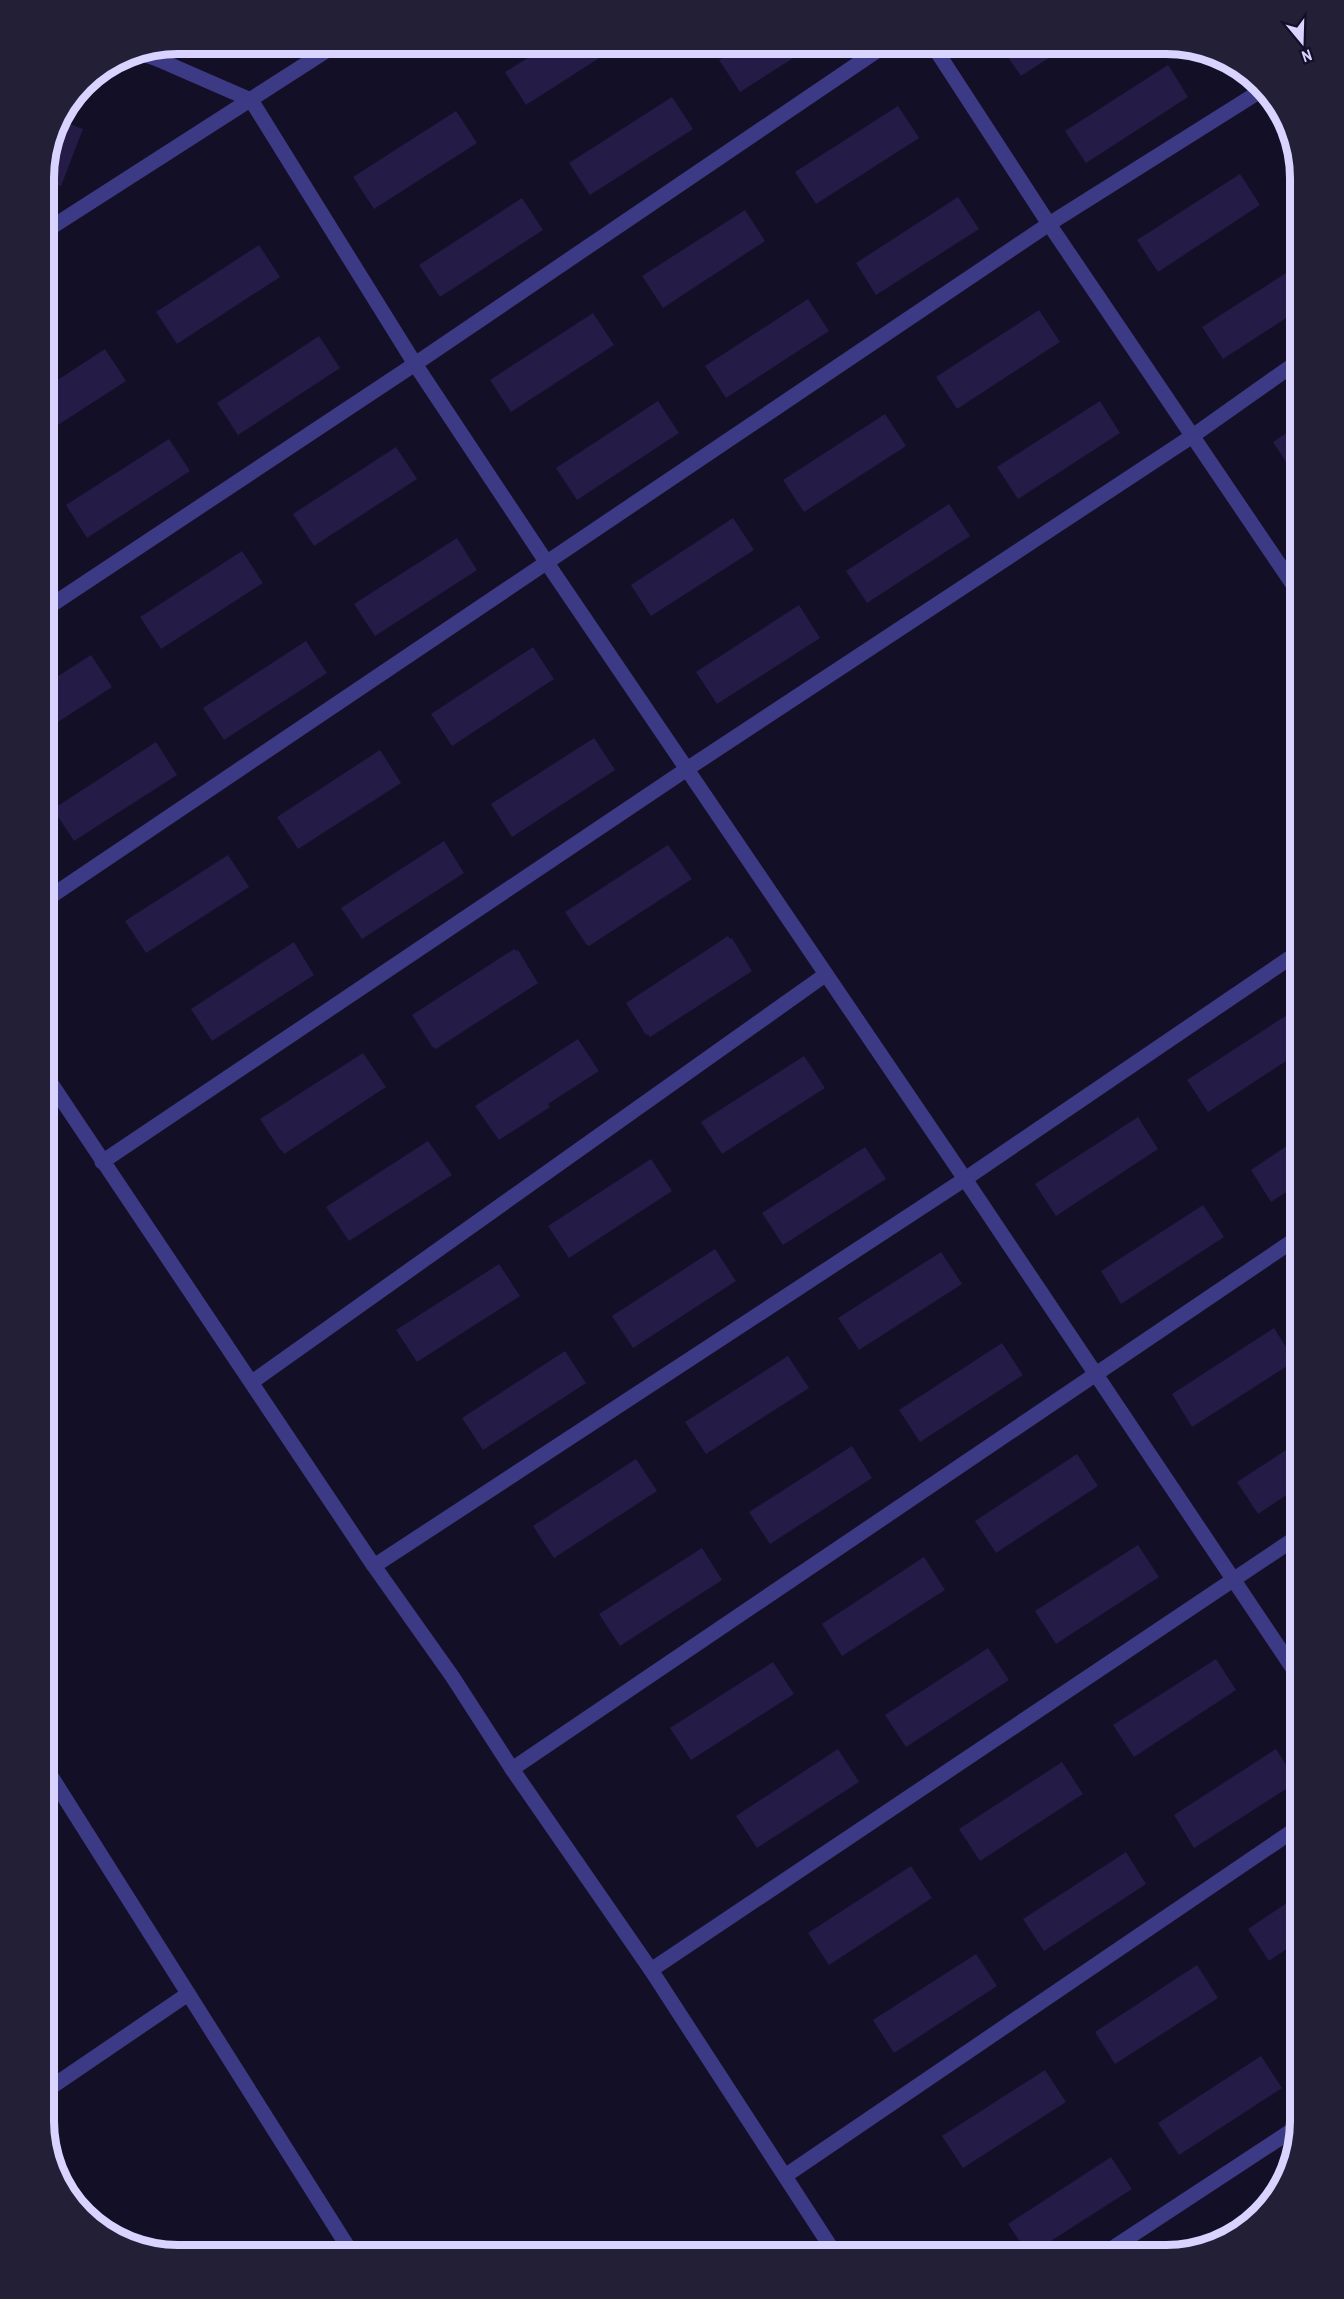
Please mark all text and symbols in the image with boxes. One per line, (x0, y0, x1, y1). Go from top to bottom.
north arrow (1272, 12, 1332, 72)
text: N (1299, 44, 1315, 68)

